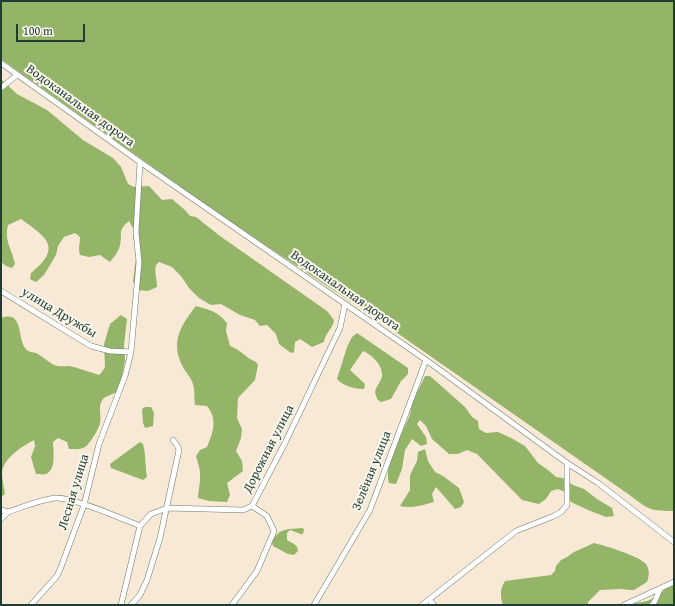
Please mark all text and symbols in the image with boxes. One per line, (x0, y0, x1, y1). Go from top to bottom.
scale bar (18, 16, 87, 42)
text: 100 m (23, 22, 53, 39)
street label: Водоканальная дорога (23, 62, 137, 150)
street label: Водоканальная дорога (287, 247, 403, 335)
street label: улица Дружбы (18, 284, 100, 342)
street label: Дорожная улица (240, 403, 298, 495)
street label: Зелёная улица (349, 429, 395, 513)
street label: Лесная улица (55, 452, 93, 532)

